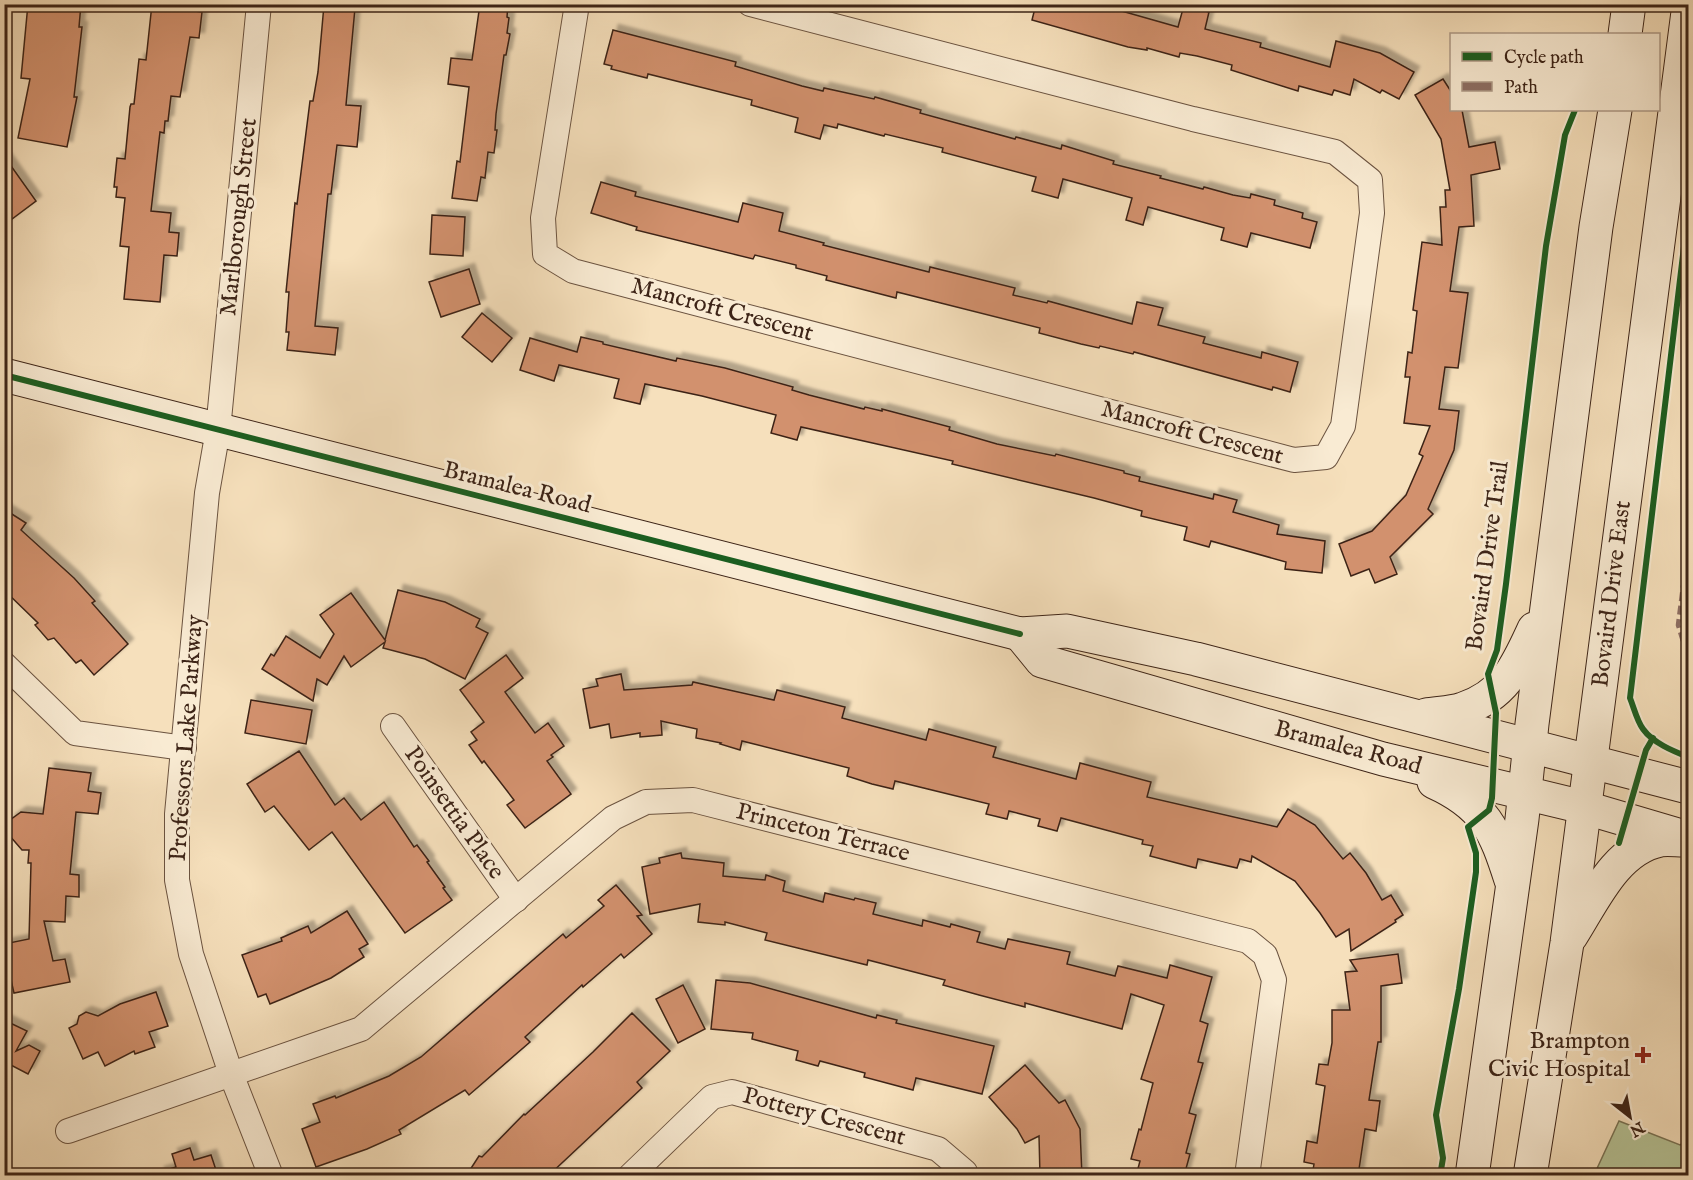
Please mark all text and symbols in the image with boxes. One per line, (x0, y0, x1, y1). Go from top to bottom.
legend (1450, 33, 1660, 111)
text: Cycle path (1504, 47, 1584, 70)
text: Path (1504, 77, 1538, 100)
street label: Marlborough Street (213, 117, 265, 317)
street label: Mancroft Crescent (627, 271, 817, 349)
street label: Mancroft Crescent (1097, 394, 1287, 472)
street label: Bramalea Road (440, 455, 594, 521)
street label: Bovaird Drive Trail (1459, 458, 1517, 653)
street label: Bovaird Drive East (1585, 499, 1639, 689)
street label: Professors Lake Parkway (163, 614, 211, 862)
street label: Bramalea Road (1271, 713, 1425, 783)
street label: Poinsettia Place (397, 740, 511, 886)
street label: Princeton Terrace (733, 796, 913, 870)
place label: Brampton Civic Hospital (1488, 1026, 1630, 1085)
marker: Brampton Civic Hospital (1634, 1046, 1652, 1064)
street label: Pottery Crescent (739, 1080, 909, 1154)
north arrow (1600, 1087, 1660, 1147)
text: N (1625, 1115, 1649, 1140)

